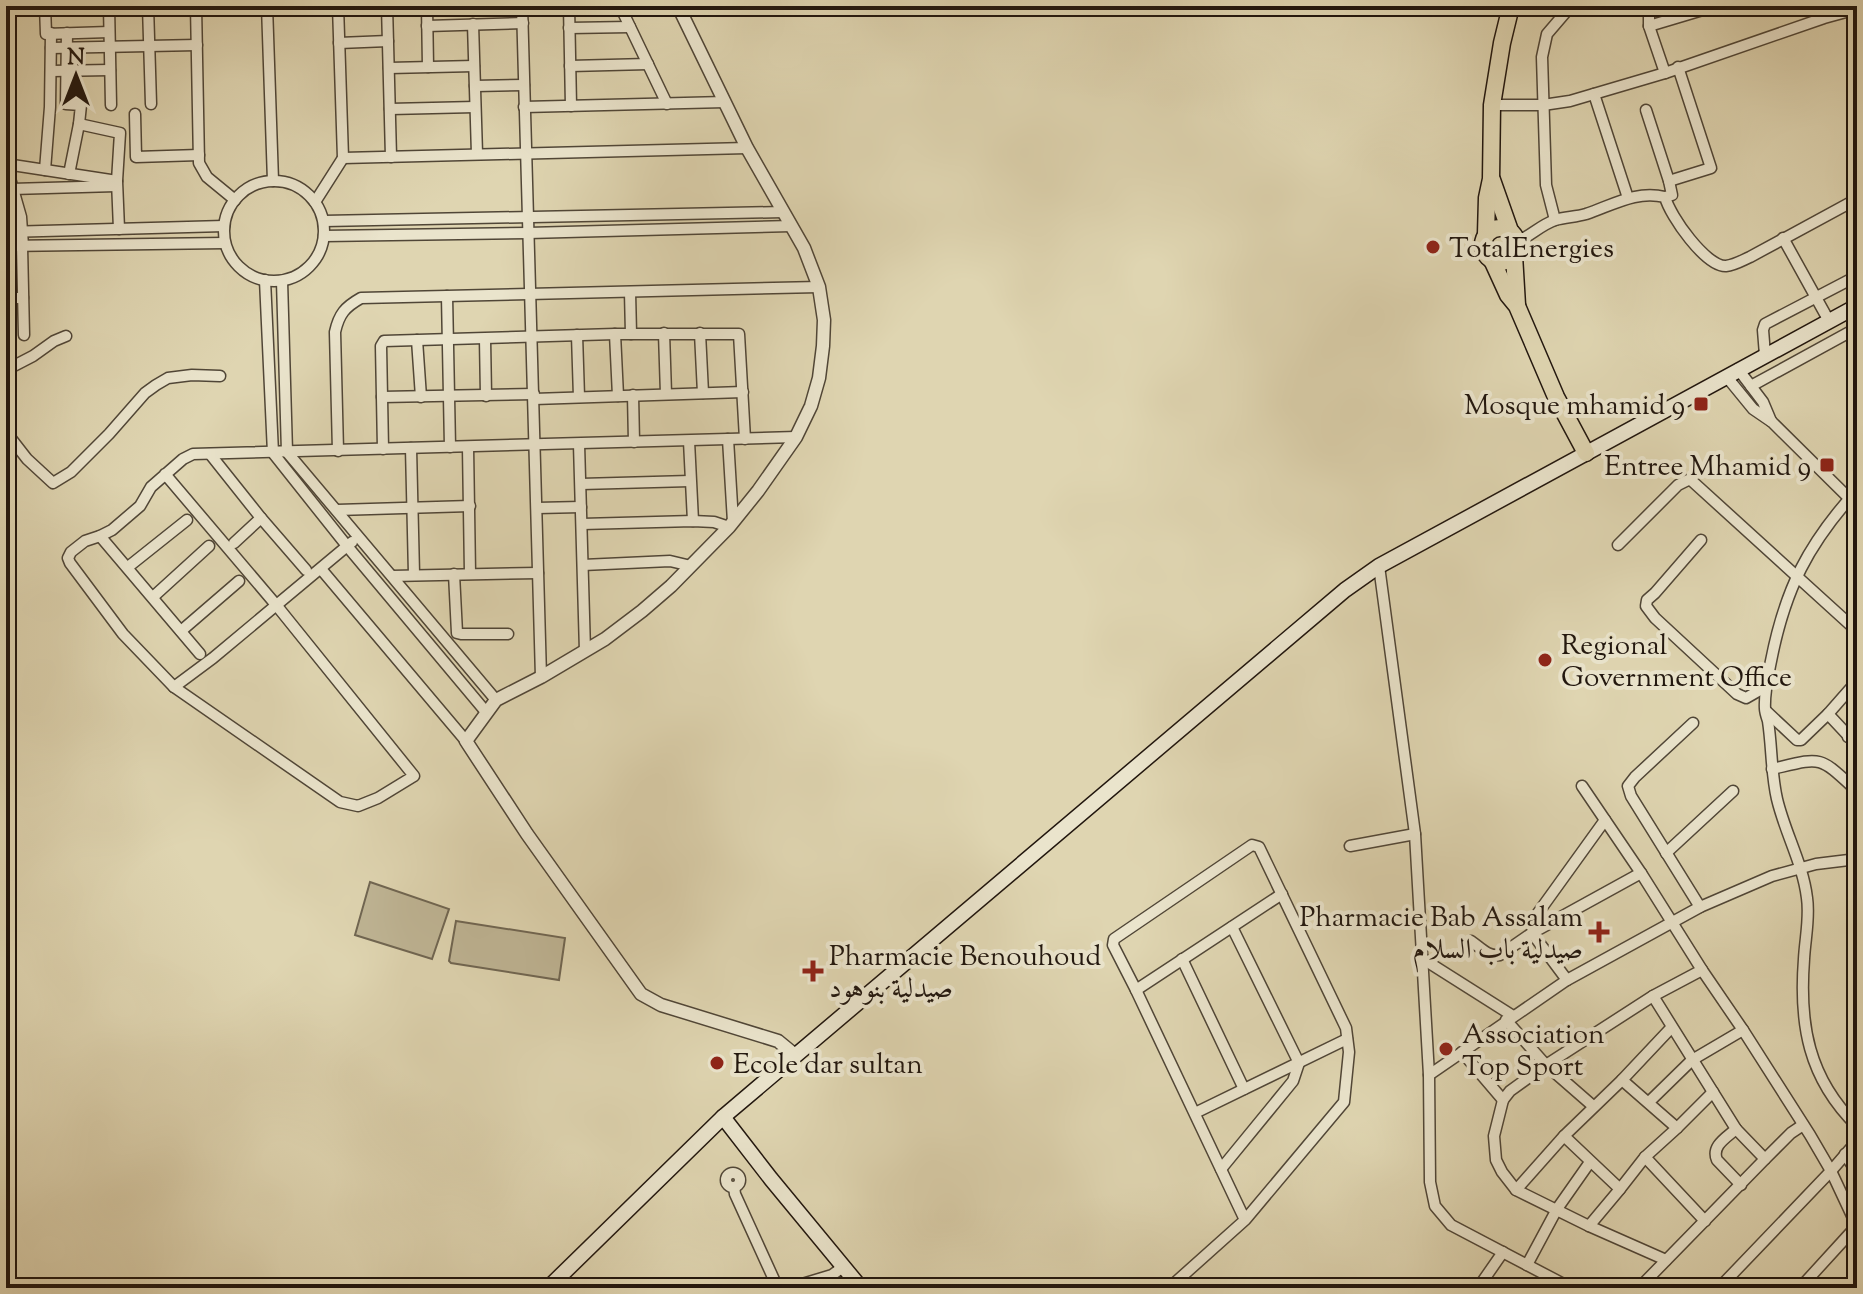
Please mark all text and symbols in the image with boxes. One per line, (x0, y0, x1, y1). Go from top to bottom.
north arrow (36, 36, 116, 116)
text: N (67, 43, 85, 75)
place label: TotalEnergies (1449, 230, 1614, 270)
marker: TotalEnergies (1424, 238, 1442, 256)
place label: Mosque mhamid 9 (1464, 387, 1685, 427)
marker: Mosque mhamid 9 (1692, 395, 1710, 413)
place label: Entree Mhamid 9 (1604, 448, 1811, 488)
marker: Entree Mhamid 9 (1818, 456, 1836, 474)
place label: Regional Government Office (1561, 627, 1792, 699)
marker: Regional Government Office (1536, 651, 1554, 669)
place label: Pharmacie Bab Assalam صيدلية باب السلام (1300, 899, 1583, 973)
marker: Pharmacie Bab Assalam صيدلية باب السلام (1590, 923, 1608, 941)
place label: Pharmacie Benouhoud صيدلية بنوهود (829, 938, 1101, 1010)
marker: Pharmacie Benouhoud صيدلية بنوهود (804, 962, 822, 980)
place label: Association Top Sport (1462, 1016, 1605, 1088)
marker: Association Top Sport (1437, 1040, 1455, 1058)
place label: Ecole dar sultan (733, 1046, 923, 1086)
marker: Ecole dar sultan (708, 1054, 726, 1072)

